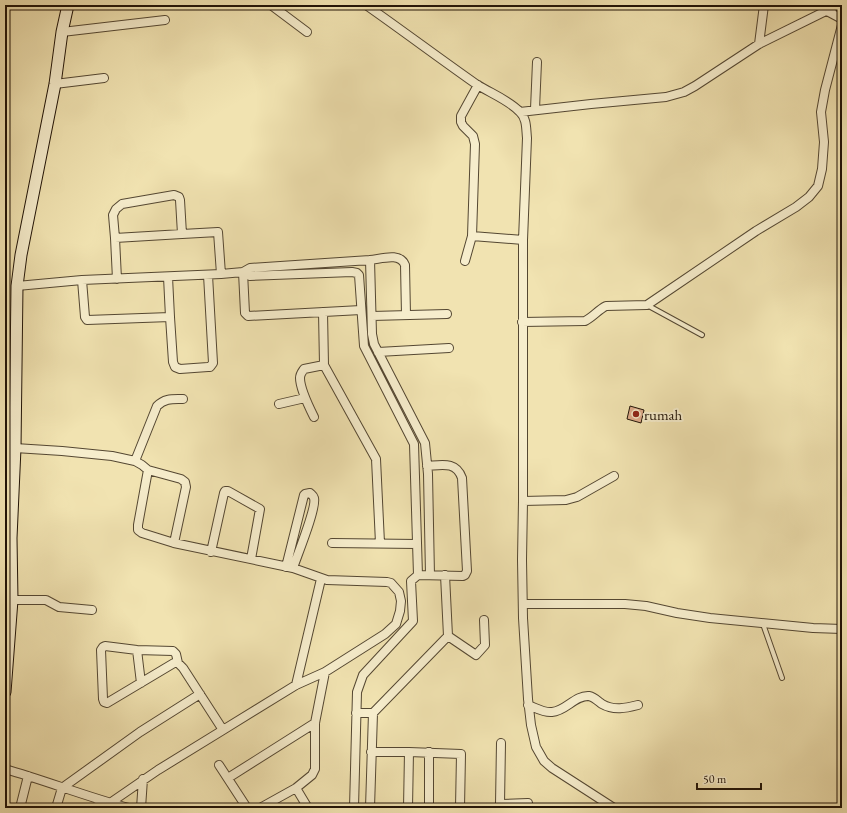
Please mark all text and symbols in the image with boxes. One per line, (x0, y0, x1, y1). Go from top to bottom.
place label: rumah (644, 405, 683, 424)
marker: rumah (631, 409, 641, 419)
scale bar (697, 765, 761, 791)
text: 50 m (703, 771, 727, 787)

